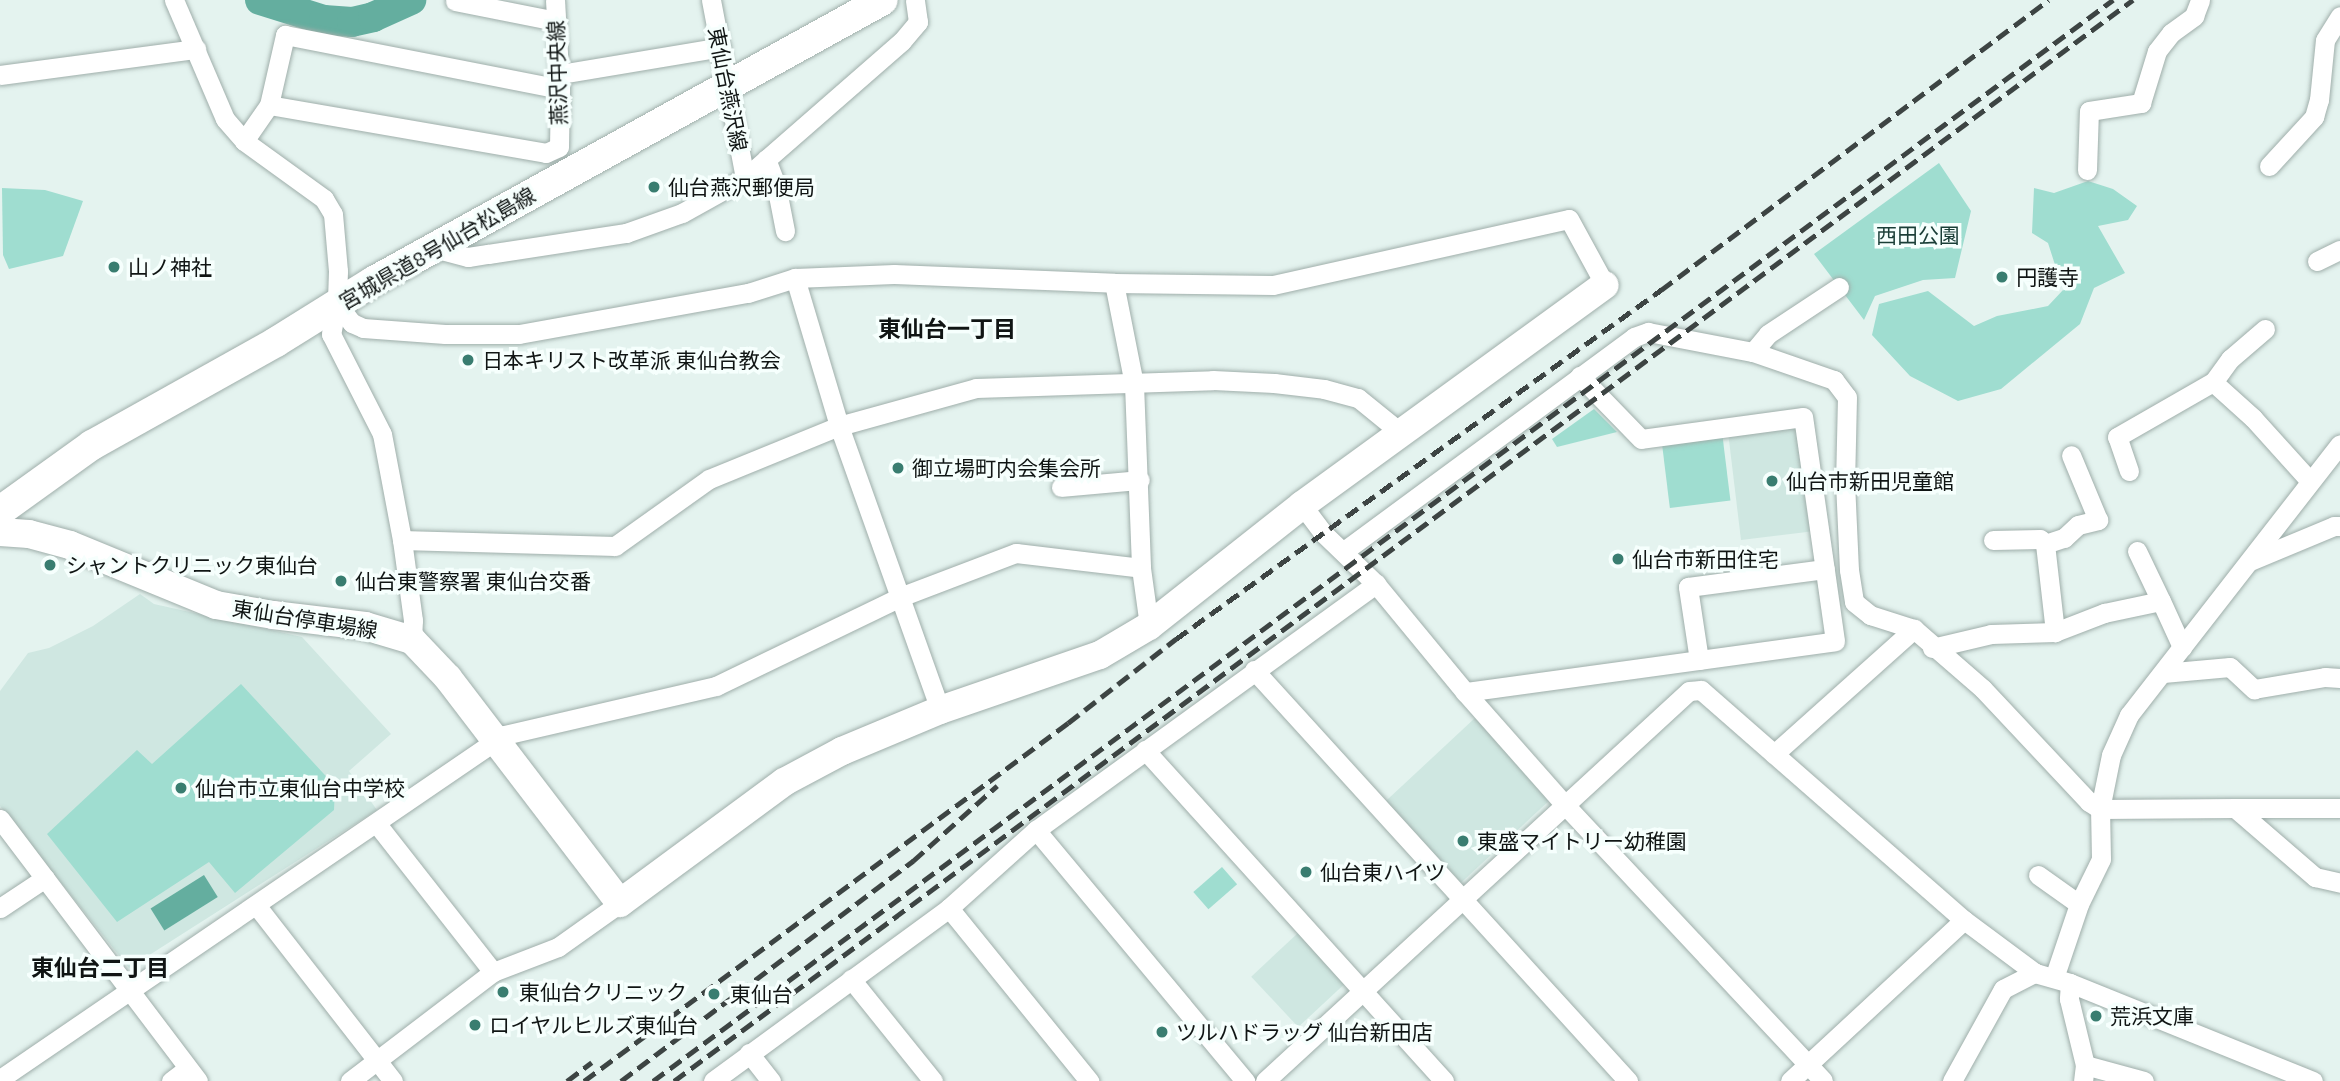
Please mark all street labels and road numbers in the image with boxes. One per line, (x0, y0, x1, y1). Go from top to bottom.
street label: 燕沢中央線 (543, 20, 571, 126)
street label: 東仙台燕沢線 (704, 25, 752, 153)
street label: 宮城県道8号仙台松島線 (335, 182, 539, 314)
street label: 東仙台停車場線 (230, 595, 380, 643)

